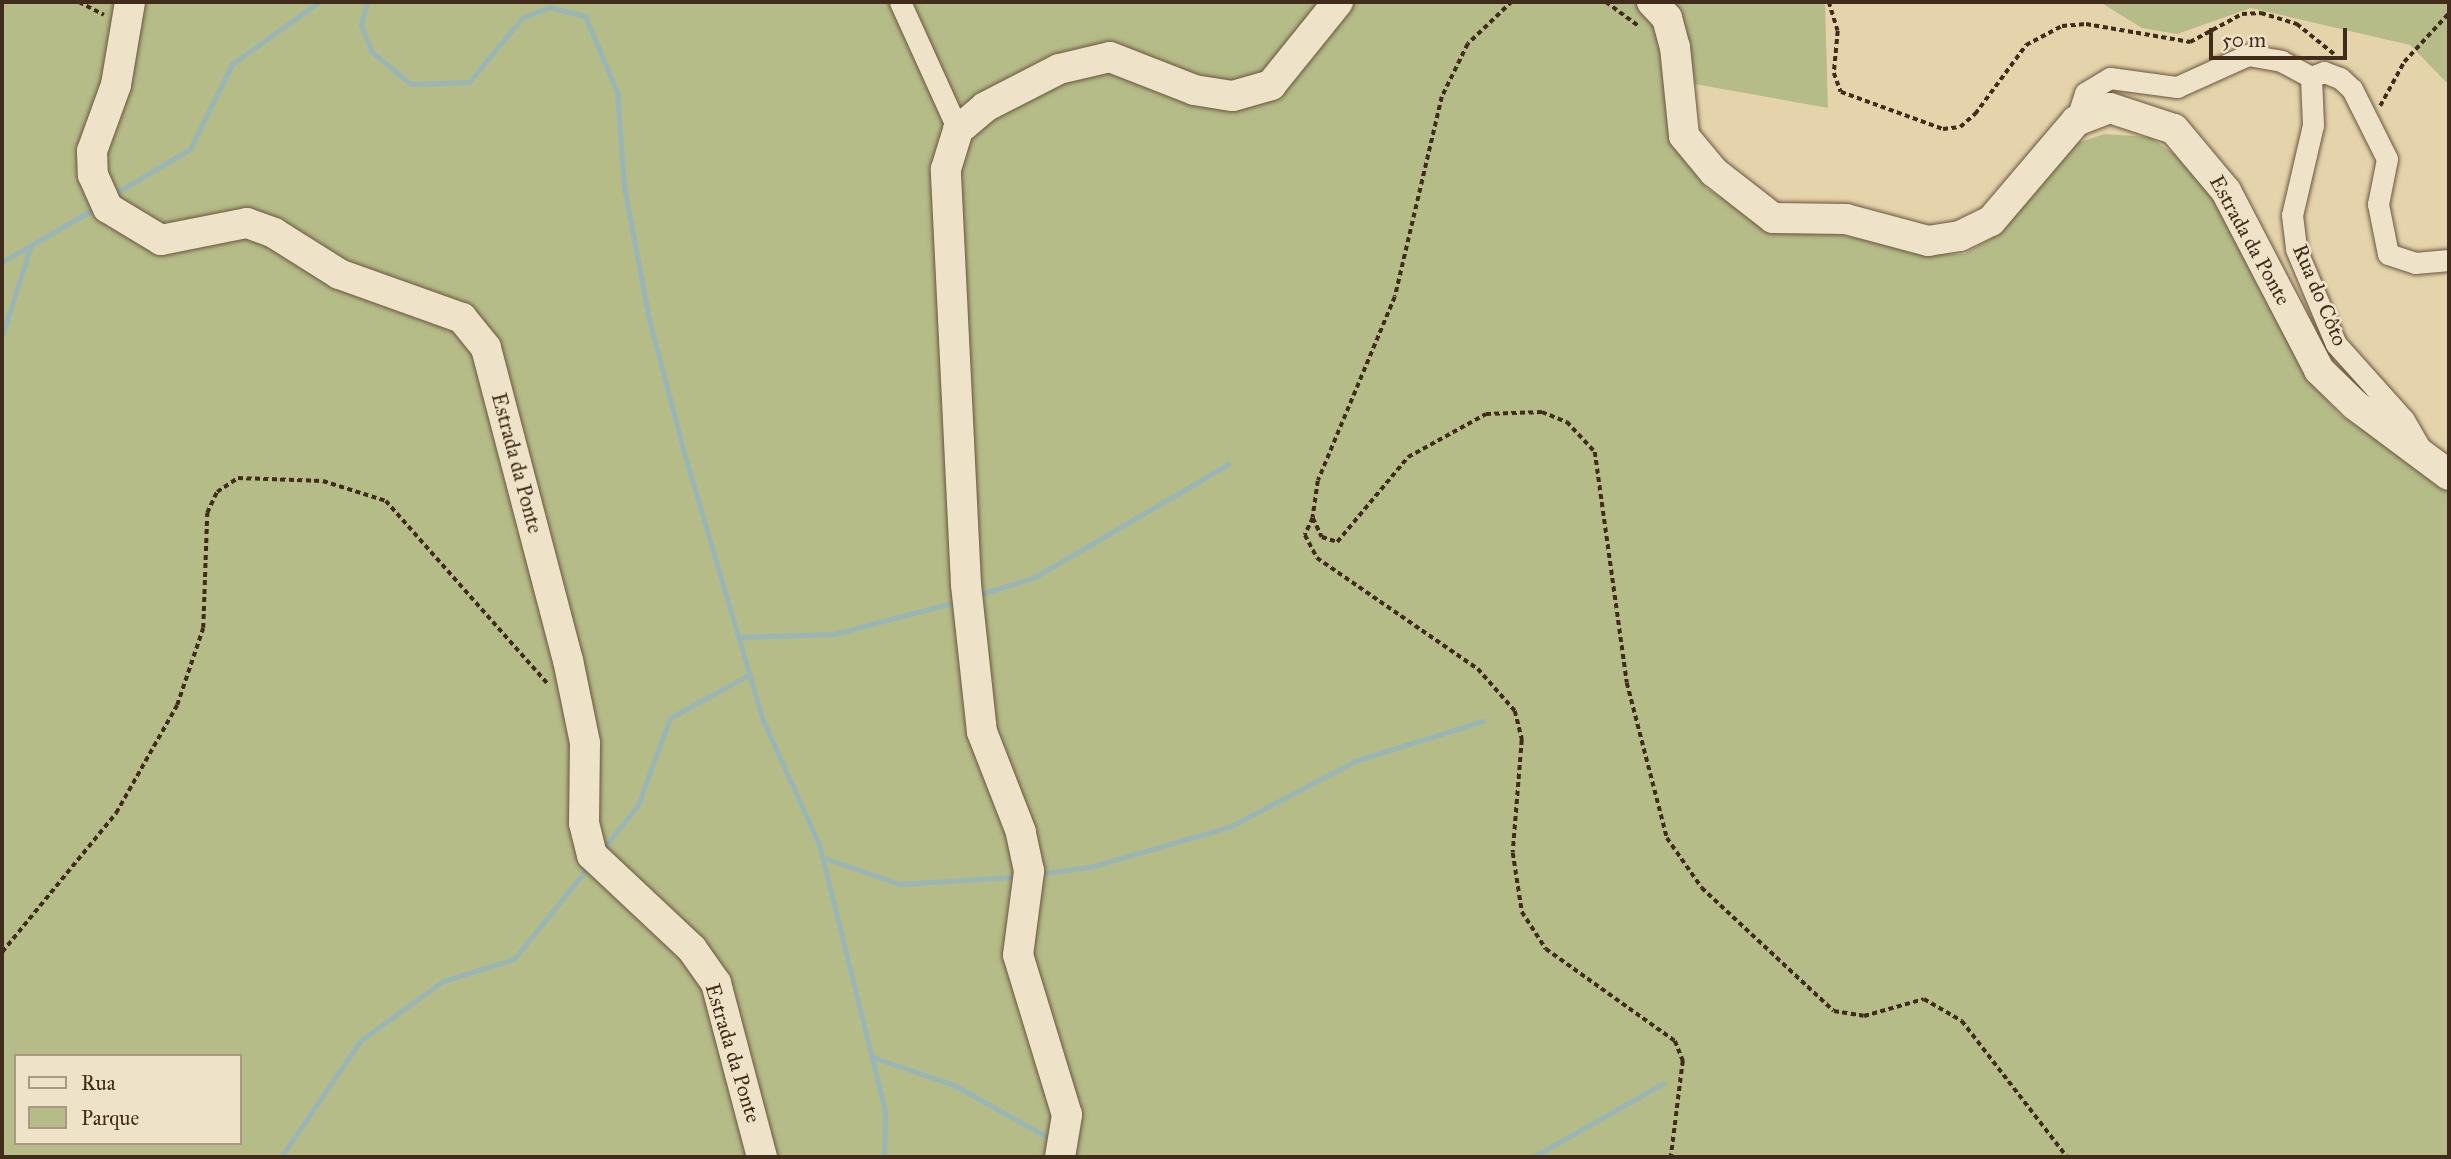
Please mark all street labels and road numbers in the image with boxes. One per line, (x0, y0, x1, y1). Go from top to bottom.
street label: Estrada da Ponte (2204, 171, 2296, 309)
street label: Rua do Côto (2287, 240, 2353, 350)
street label: Estrada da Ponte (486, 390, 548, 536)
street label: Estrada da Ponte (700, 980, 766, 1126)

